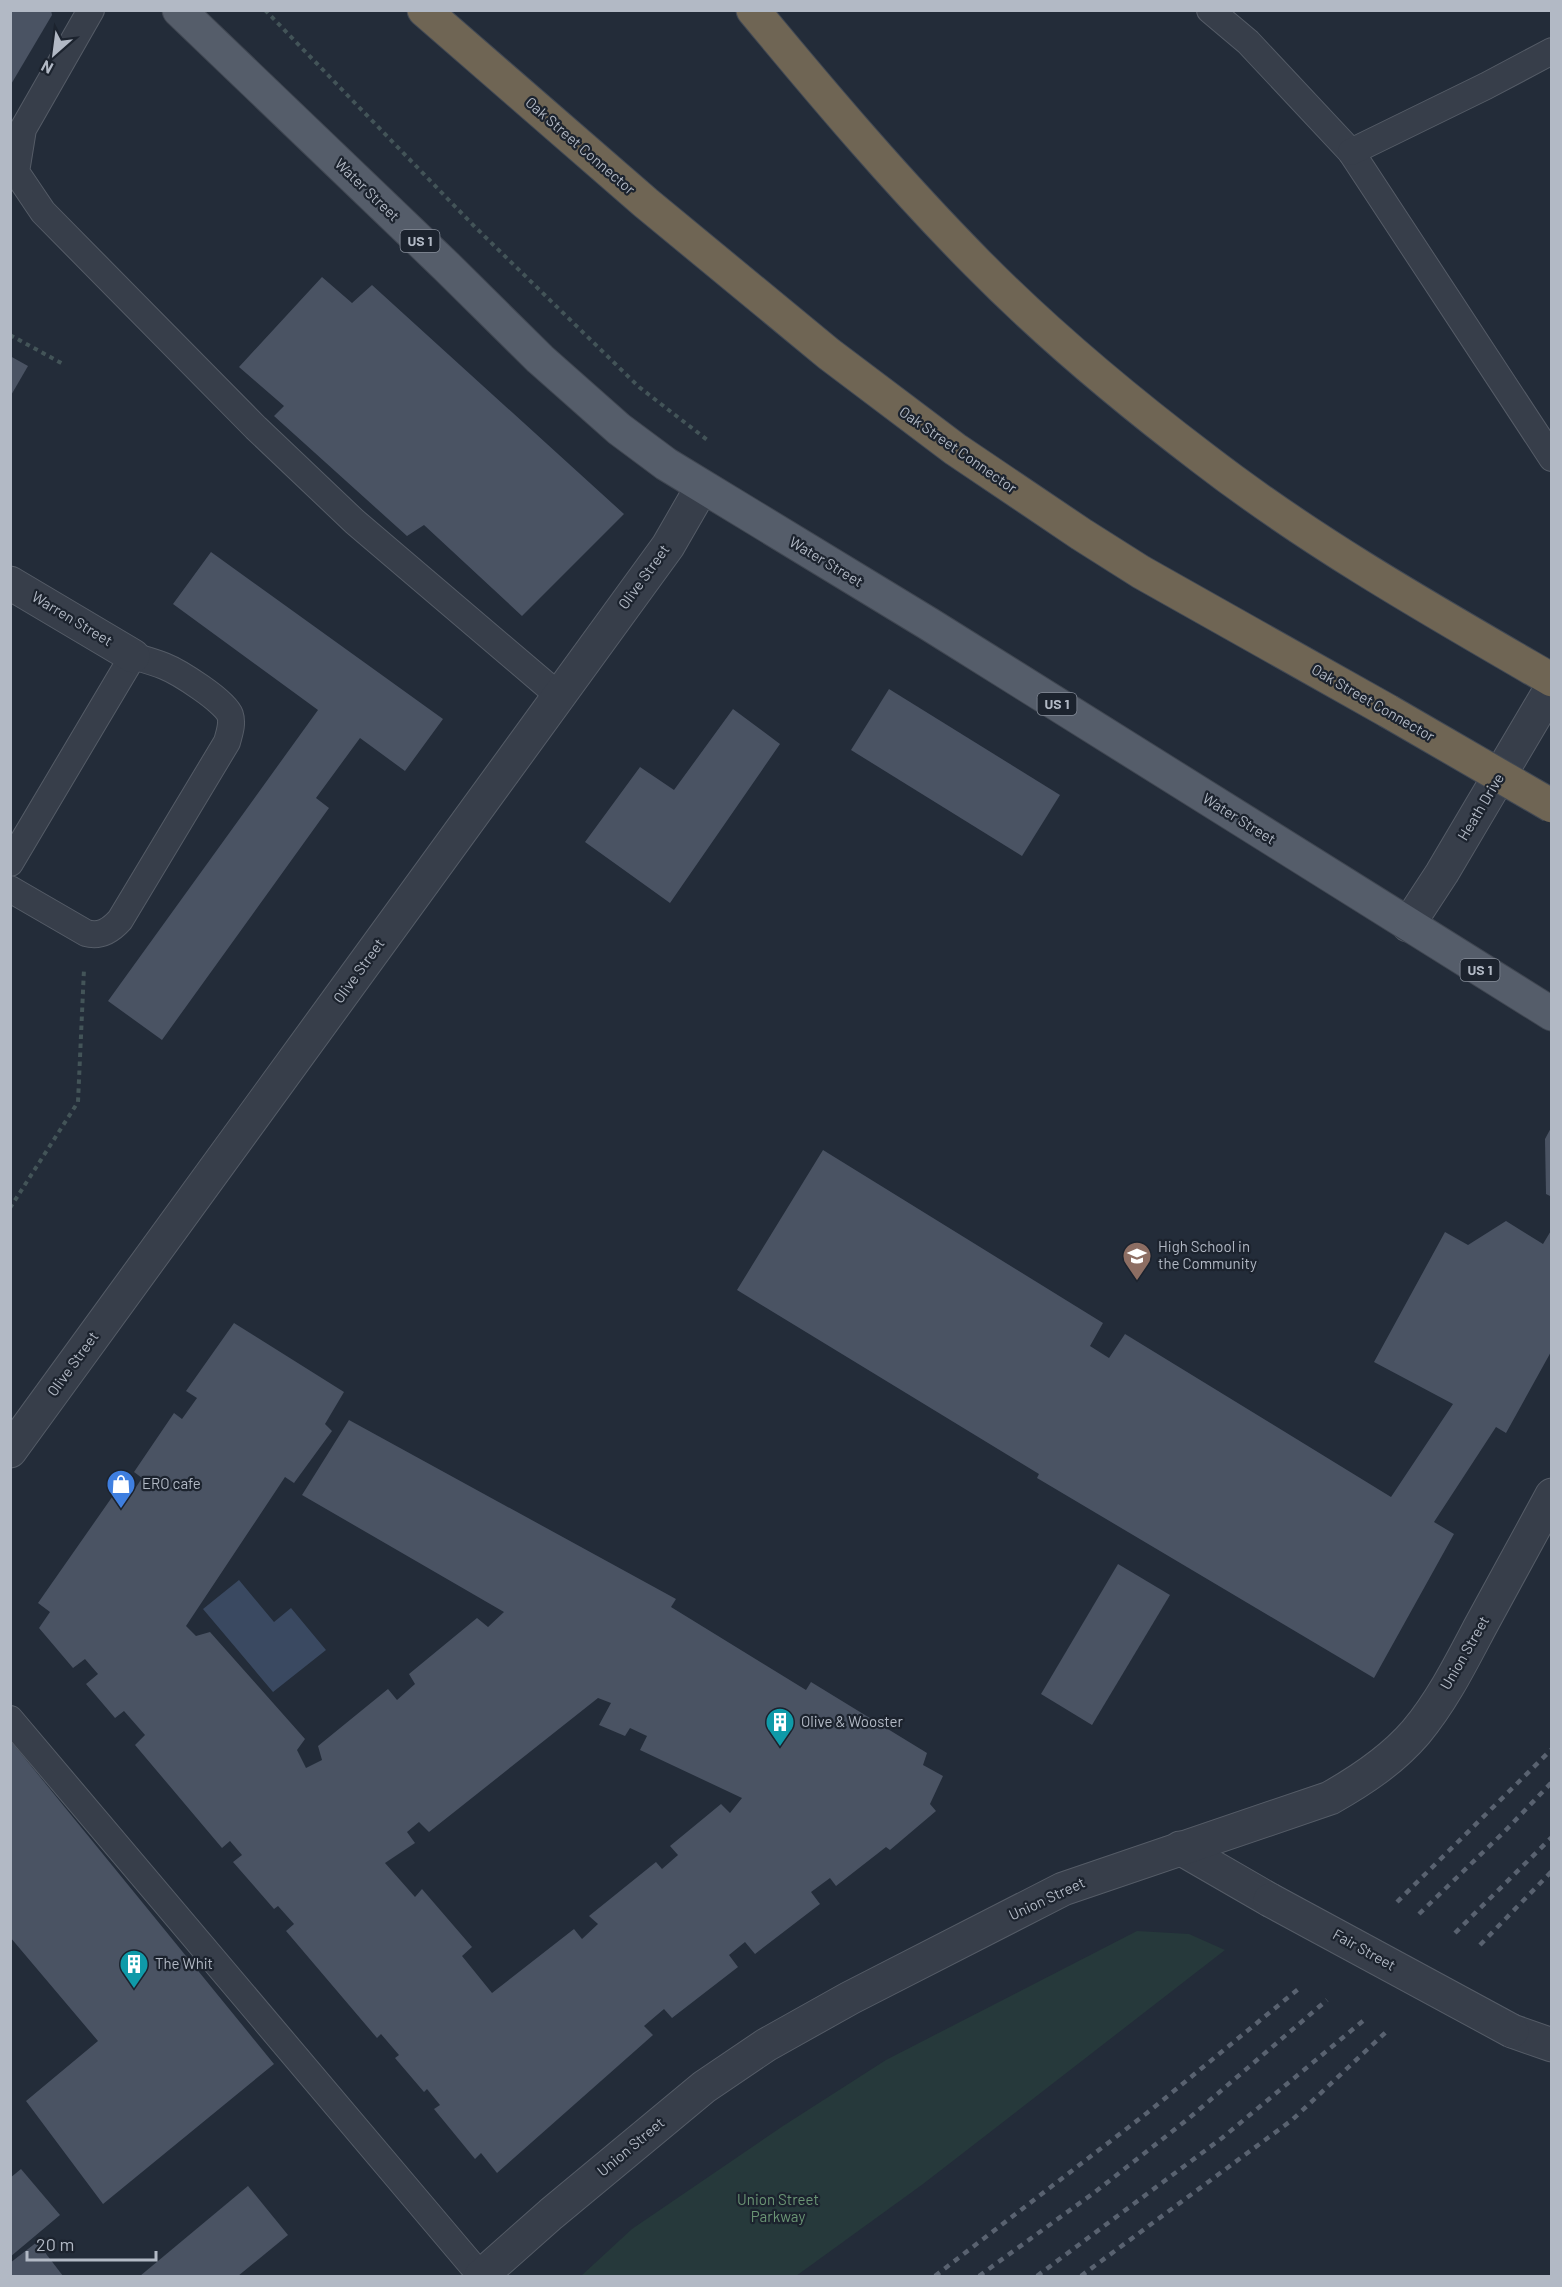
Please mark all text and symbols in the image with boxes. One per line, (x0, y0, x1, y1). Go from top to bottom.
north arrow (24, 24, 84, 84)
text: N (38, 57, 56, 79)
street label: Oak Street Connector (522, 93, 640, 198)
street label: Water Street (332, 154, 404, 224)
road number: US 1 (400, 230, 440, 252)
street label: Oak Street Connector (896, 402, 1021, 497)
street label: Water Street (786, 532, 867, 590)
street label: Olive Street (614, 541, 673, 612)
street label: Warren Street (29, 587, 116, 649)
street label: Oak Street Connector (1309, 659, 1439, 745)
road number: US 1 (1038, 693, 1076, 715)
street label: Heath Drive (1453, 770, 1507, 843)
street label: Water Street (1200, 789, 1279, 848)
street label: Olive Street (329, 935, 388, 1006)
road number: US 1 (1460, 959, 1500, 981)
place label: High School in the Community (1158, 1237, 1257, 1272)
school or university icon: High School in the Community (1121, 1240, 1153, 1282)
street label: Olive Street (43, 1328, 102, 1399)
shop icon: ERO cafe (105, 1468, 137, 1510)
place label: ERO cafe (142, 1474, 201, 1492)
street label: Union Street (1436, 1613, 1492, 1692)
building icon: Olive & Wooster (764, 1706, 796, 1748)
place label: Olive & Wooster (801, 1712, 904, 1730)
street label: Union Street (1006, 1873, 1087, 1924)
street label: Fair Street (1330, 1925, 1399, 1974)
building icon: The Whit (118, 1948, 150, 1990)
place label: The Whit (155, 1954, 213, 1972)
street label: Union Street (593, 2113, 667, 2179)
park label: Union Street Parkway (737, 2190, 819, 2225)
scale bar (27, 2224, 156, 2262)
text: 20 m (36, 2233, 74, 2255)

